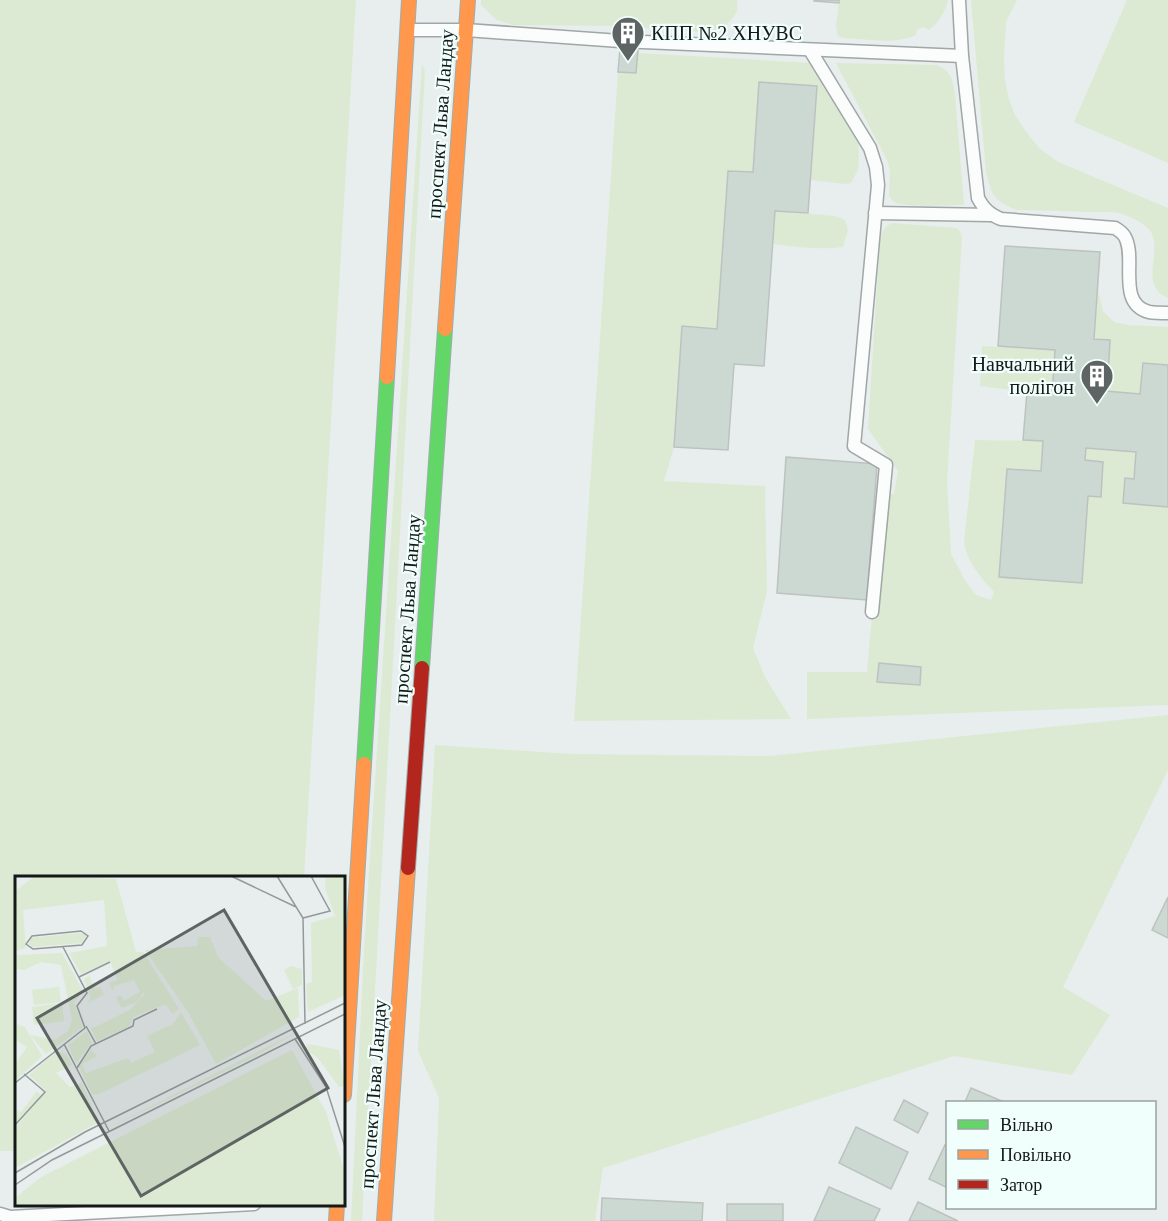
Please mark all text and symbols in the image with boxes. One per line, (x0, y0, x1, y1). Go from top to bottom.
building icon: КПП №2 ХНУВС (610, 15, 646, 62)
place label: КПП №2 ХНУВС (651, 22, 802, 44)
street label: проспект Льва Ландау (422, 29, 459, 219)
place label: Навчальний полігон (972, 353, 1074, 398)
building icon: Навчальний полігон (1079, 358, 1115, 405)
street label: проспект Льва Ландау (389, 514, 426, 704)
inset map (15, 876, 345, 1206)
street label: проспект Льва Ландау (355, 999, 392, 1189)
legend (946, 1101, 1156, 1209)
text: Вільно (1000, 1115, 1053, 1135)
text: Повільно (1000, 1145, 1071, 1165)
text: Затор (1000, 1175, 1042, 1195)

